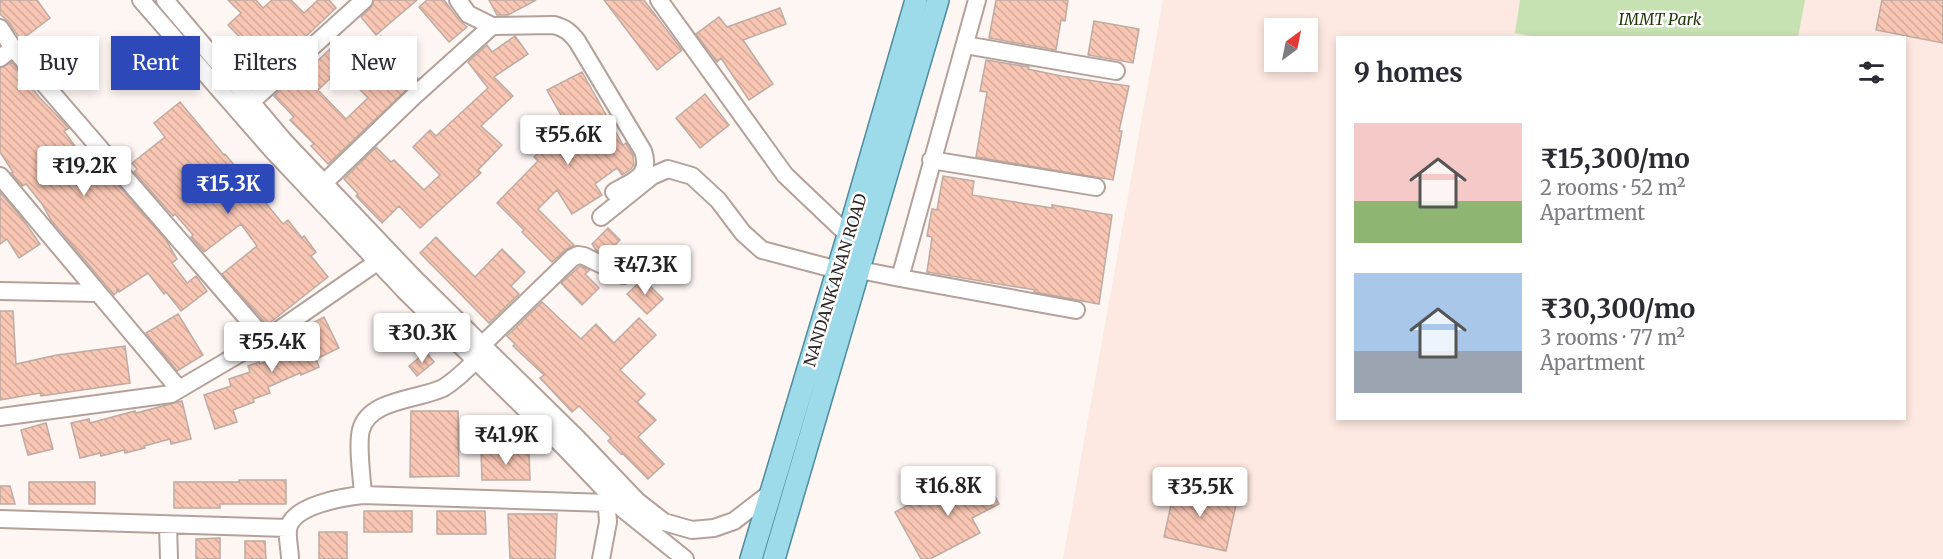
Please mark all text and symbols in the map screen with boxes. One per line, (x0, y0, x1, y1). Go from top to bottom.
park label: IMMT Park (1618, 9, 1702, 29)
north arrow (1264, 18, 1318, 72)
map controls (1264, 18, 1318, 72)
chip: Buy (18, 36, 99, 90)
chip: Rent (111, 36, 200, 90)
chip: Filters (212, 36, 318, 90)
chip: New (330, 36, 417, 90)
text: 9 homes (1354, 56, 1463, 89)
icon: filters (1855, 56, 1888, 89)
pin: ₹55.6K (519, 115, 617, 166)
text: ₹55.6K (534, 122, 602, 147)
text: ₹15,300/mo (1540, 142, 1690, 175)
pin: ₹19.2K (35, 146, 133, 197)
icon: home (1402, 147, 1474, 219)
text: ₹19.2K (51, 153, 117, 178)
pin: ₹15.3K (179, 164, 277, 215)
text: ₹15.3K (196, 171, 260, 196)
text: 2 rooms · 52 m² (1540, 175, 1685, 200)
street label: NANDANKANAN ROAD (799, 191, 871, 369)
text: Apartment (1540, 200, 1645, 225)
pin: ₹47.3K (596, 245, 694, 296)
text: ₹47.3K (613, 252, 677, 277)
text: ₹30,300/mo (1540, 292, 1695, 325)
icon: home (1402, 297, 1474, 369)
pin: ₹30.3K (373, 313, 471, 364)
text: ₹30.3K (387, 320, 457, 345)
pin: ₹55.4K (223, 322, 321, 373)
text: 3 rooms · 77 m² (1540, 325, 1685, 350)
text: ₹55.4K (238, 329, 306, 354)
text: Apartment (1540, 350, 1645, 375)
pin: ₹41.9K (457, 415, 555, 466)
text: ₹41.9K (474, 422, 538, 447)
pin: ₹16.8K (899, 466, 997, 517)
pin: ₹35.5K (1151, 467, 1249, 518)
text: ₹16.8K (915, 473, 981, 498)
text: ₹35.5K (1166, 474, 1234, 499)

